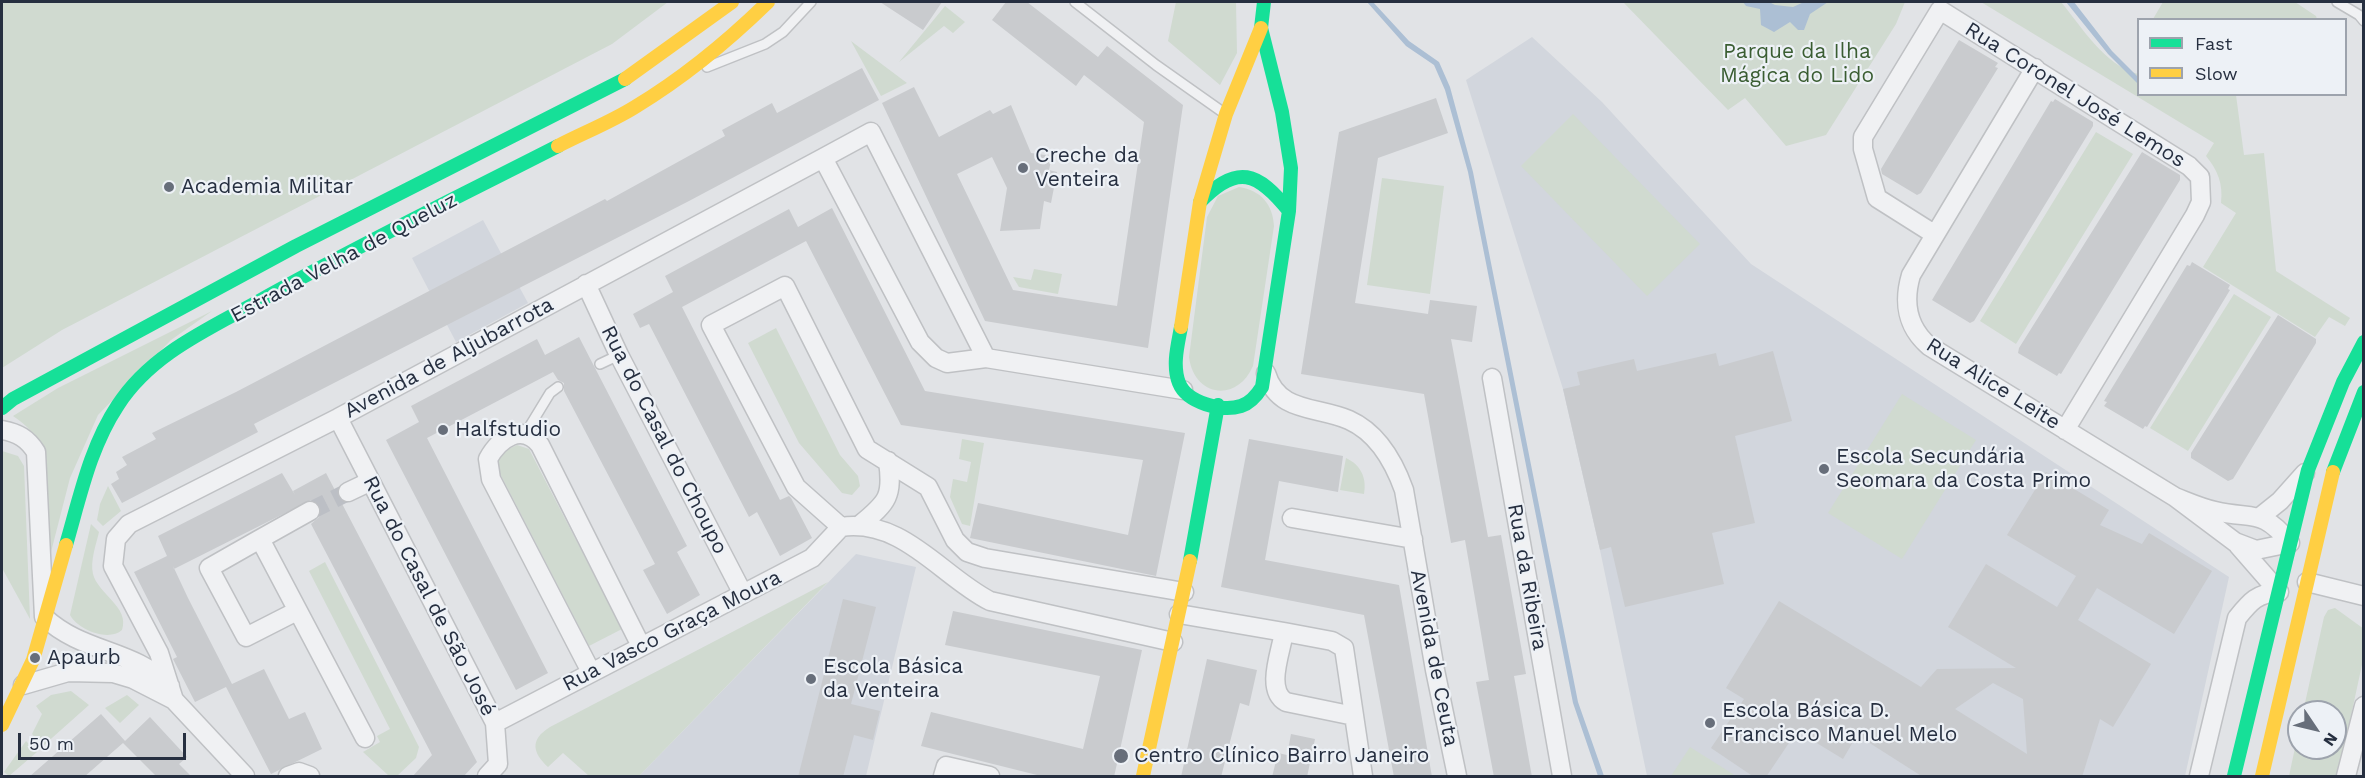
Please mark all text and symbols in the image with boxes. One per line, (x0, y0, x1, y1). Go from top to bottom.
street label: Rua Coronel José Lemos (1960, 17, 2190, 173)
legend (2137, 18, 2347, 96)
text: Fast (2195, 33, 2232, 54)
park label: Parque da Ilha Mágica do Lido (1720, 39, 1874, 89)
text: Slow (2195, 63, 2238, 84)
place label: Creche da Venteira (1035, 143, 1139, 193)
marker: Creche da Venteira (1016, 161, 1030, 175)
place label: Academia Militar (181, 174, 353, 200)
marker: Academia Militar (162, 180, 176, 194)
street label: Estrada Velha de Queluz (227, 188, 461, 328)
street label: Avenida de Aljubarrota (340, 292, 558, 424)
street label: Rua do Casal do Choupo (595, 321, 733, 559)
street label: Rua Alice Leite (1921, 333, 2065, 435)
place label: Halfstudio (455, 417, 561, 443)
marker: Halfstudio (436, 423, 450, 437)
place label: Escola Secundária Seomara da Costa Primo (1836, 444, 2091, 494)
marker: Escola Secundária Seomara da Costa Primo (1817, 462, 1831, 476)
street label: Rua do Casal de São José (357, 472, 501, 720)
street label: Rua da Ribeira (1502, 502, 1552, 652)
street label: Rua Vasco Graça Moura (558, 565, 786, 697)
street label: Avenida de Ceuta (1404, 567, 1464, 749)
place label: Apaurb (47, 645, 121, 671)
marker: Apaurb (28, 651, 42, 665)
place label: Escola Básica da Venteira (823, 654, 963, 704)
marker: Escola Básica da Venteira (804, 672, 818, 686)
place label: Escola Básica D. Francisco Manuel Melo (1722, 698, 1957, 748)
north arrow (2287, 700, 2347, 760)
marker: Escola Básica D. Francisco Manuel Melo (1703, 716, 1717, 730)
scale bar (21, 721, 189, 759)
text: N (2319, 729, 2342, 750)
text: 50 m (29, 733, 74, 754)
place label: Centro Clínico Bairro Janeiro (1134, 743, 1429, 769)
marker: Centro Clínico Bairro Janeiro (1112, 747, 1130, 765)

